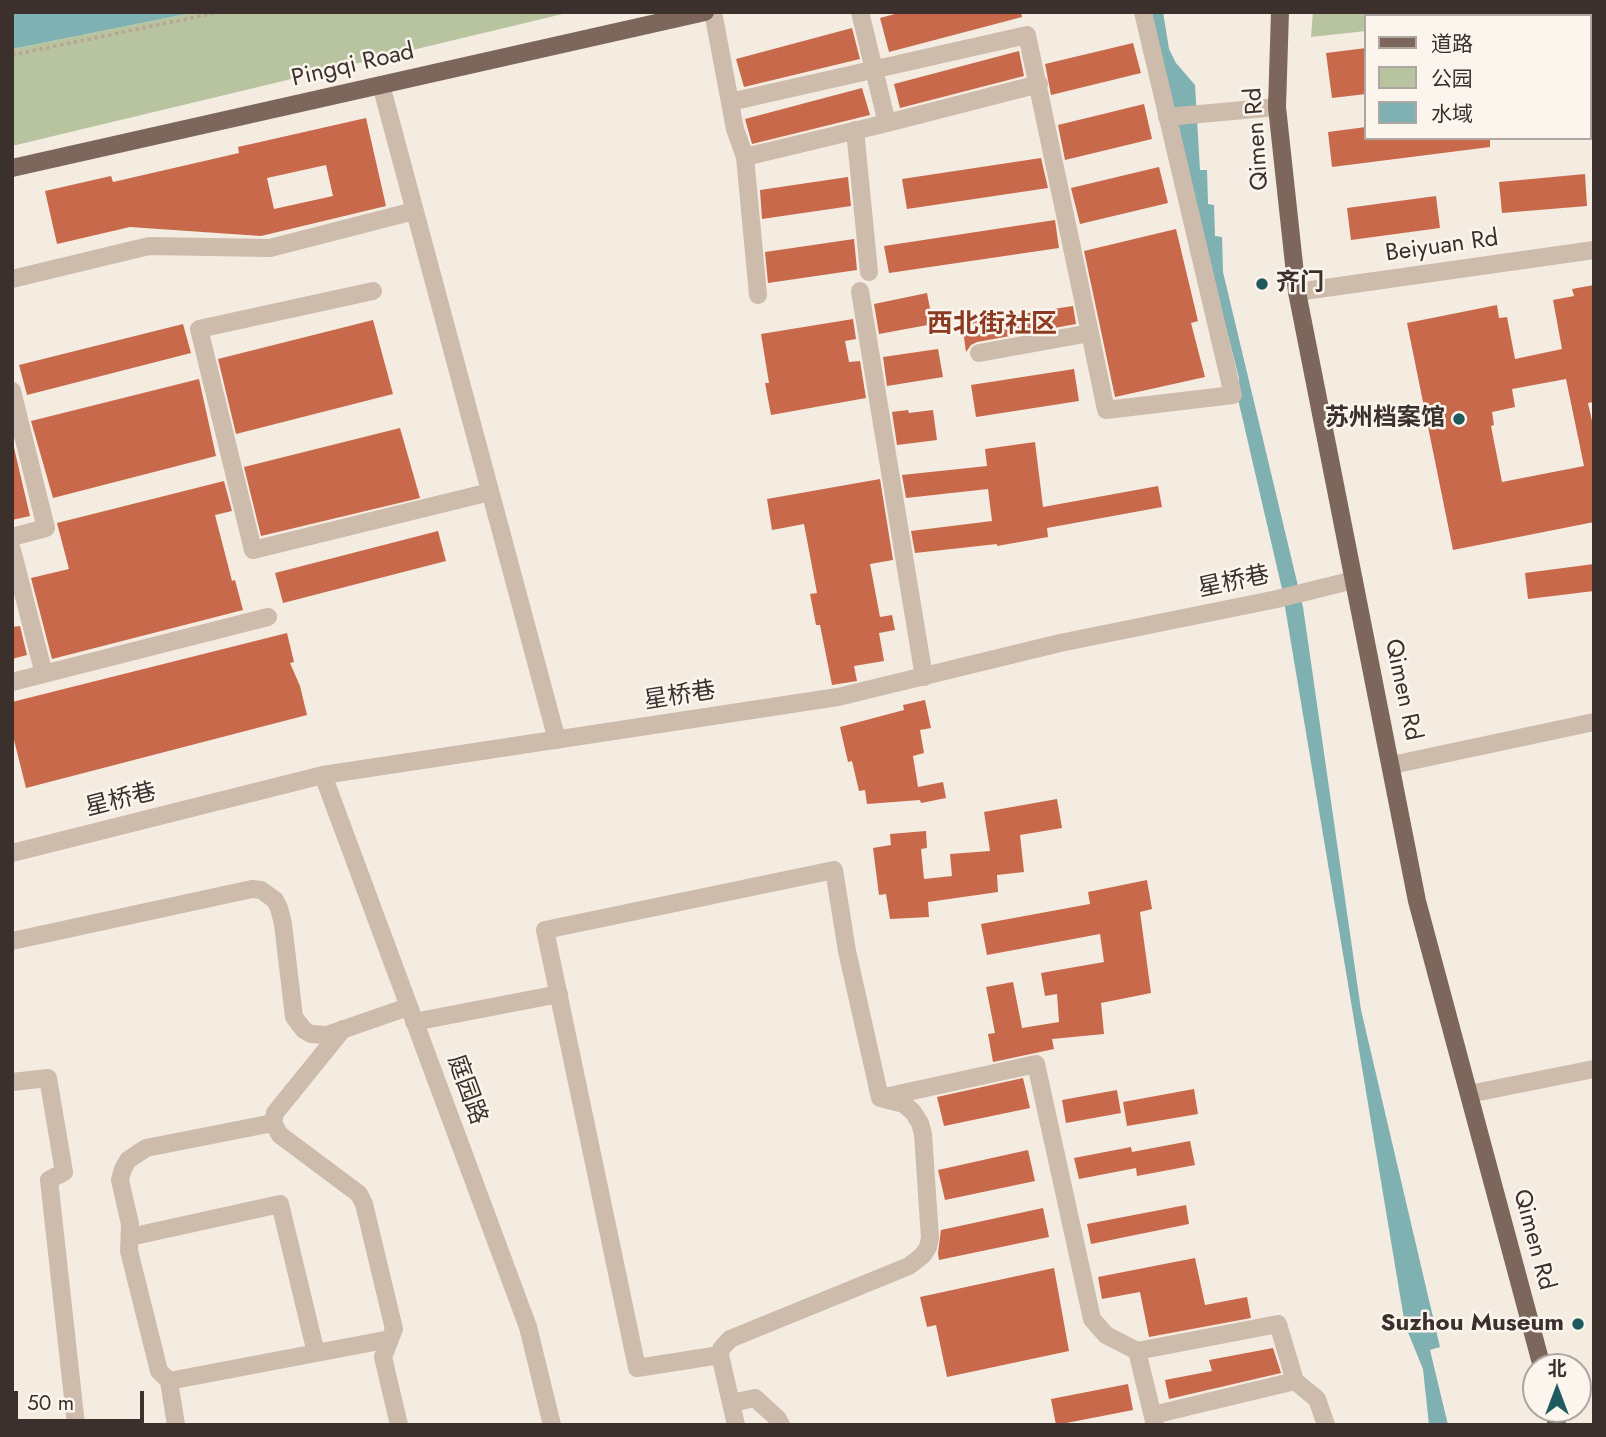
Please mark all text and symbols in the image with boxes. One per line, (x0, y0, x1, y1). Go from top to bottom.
legend (1364, 14, 1592, 140)
text: 道路 (1431, 29, 1473, 59)
street label: Pingqi Road (289, 38, 417, 94)
text: 公园 (1431, 64, 1473, 94)
street label: Qimen Rd (1240, 87, 1276, 191)
text: 水域 (1431, 99, 1473, 129)
street label: Beiyuan Rd (1384, 225, 1500, 269)
place label: 齐门 (1276, 270, 1324, 298)
marker: 齐门 (1254, 276, 1270, 292)
district label: 西北街社区 (927, 310, 1057, 342)
place label: 苏州档案馆 (1325, 405, 1445, 433)
marker: 苏州档案馆 (1451, 411, 1467, 427)
street label: 星桥巷 (1196, 561, 1272, 605)
street label: Qimen Rd (1377, 637, 1427, 743)
street label: 星桥巷 (642, 677, 718, 717)
street label: 星桥巷 (83, 778, 159, 824)
street label: 庭园路 (440, 1051, 492, 1129)
street label: Qimen Rd (1506, 1186, 1560, 1294)
place label: Suzhou Museum (1380, 1310, 1564, 1338)
marker: Suzhou Museum (1570, 1316, 1586, 1332)
north arrow (1522, 1353, 1592, 1423)
text: 北 (1547, 1355, 1567, 1382)
scale bar (18, 1378, 147, 1422)
text: 50 m (27, 1388, 74, 1418)

